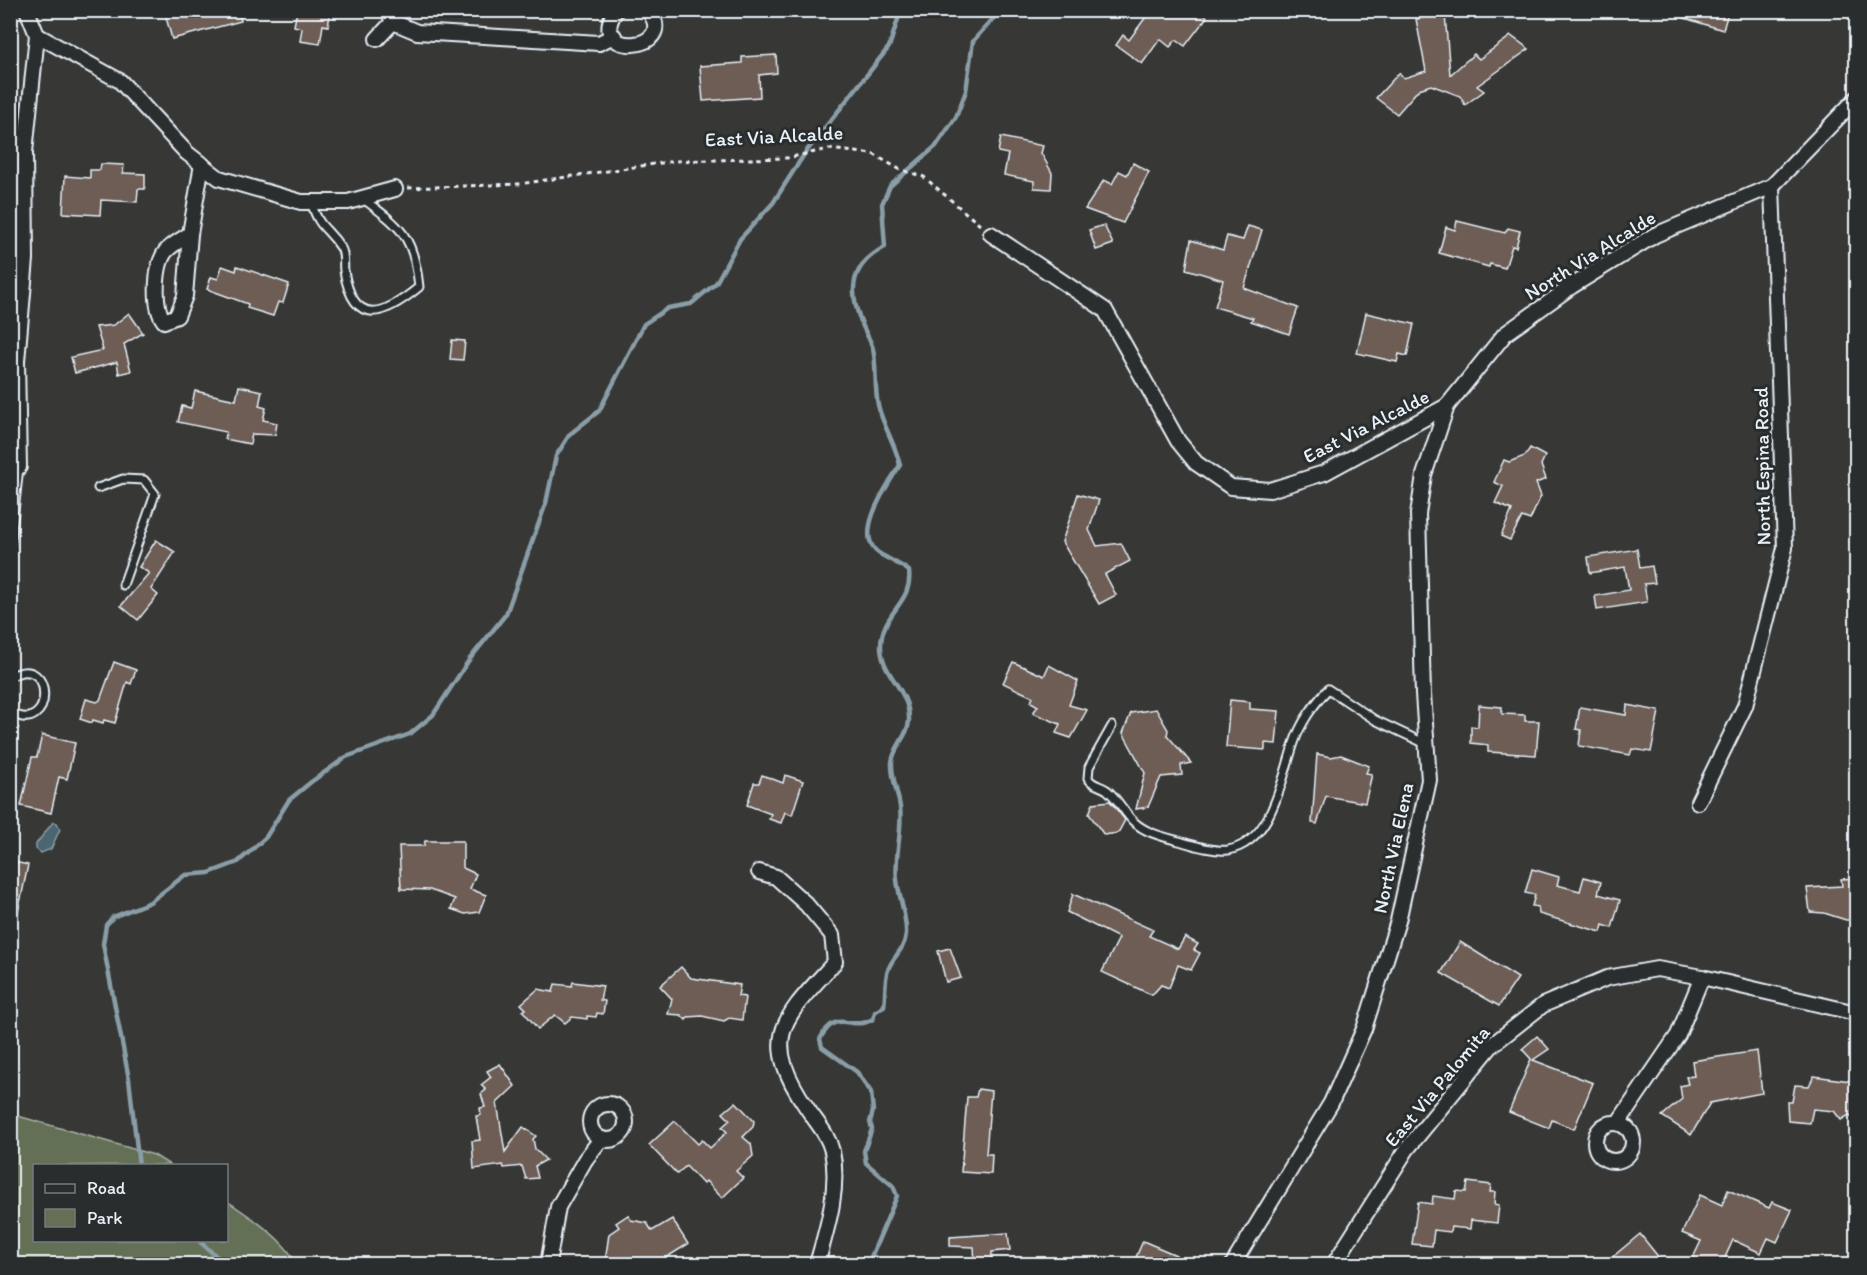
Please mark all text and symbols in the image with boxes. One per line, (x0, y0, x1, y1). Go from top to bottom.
street label: East Via Alcalde (704, 120, 844, 152)
street label: North Via Alcalde (1520, 205, 1660, 305)
street label: East Via Alcalde (1299, 384, 1433, 468)
street label: North Espina Road (1749, 386, 1775, 546)
street label: North Via Elena (1367, 780, 1419, 915)
street label: East Via Palomita (1379, 1020, 1495, 1152)
legend (33, 1164, 228, 1242)
text: Road (87, 1177, 126, 1199)
text: Park (87, 1207, 122, 1229)

